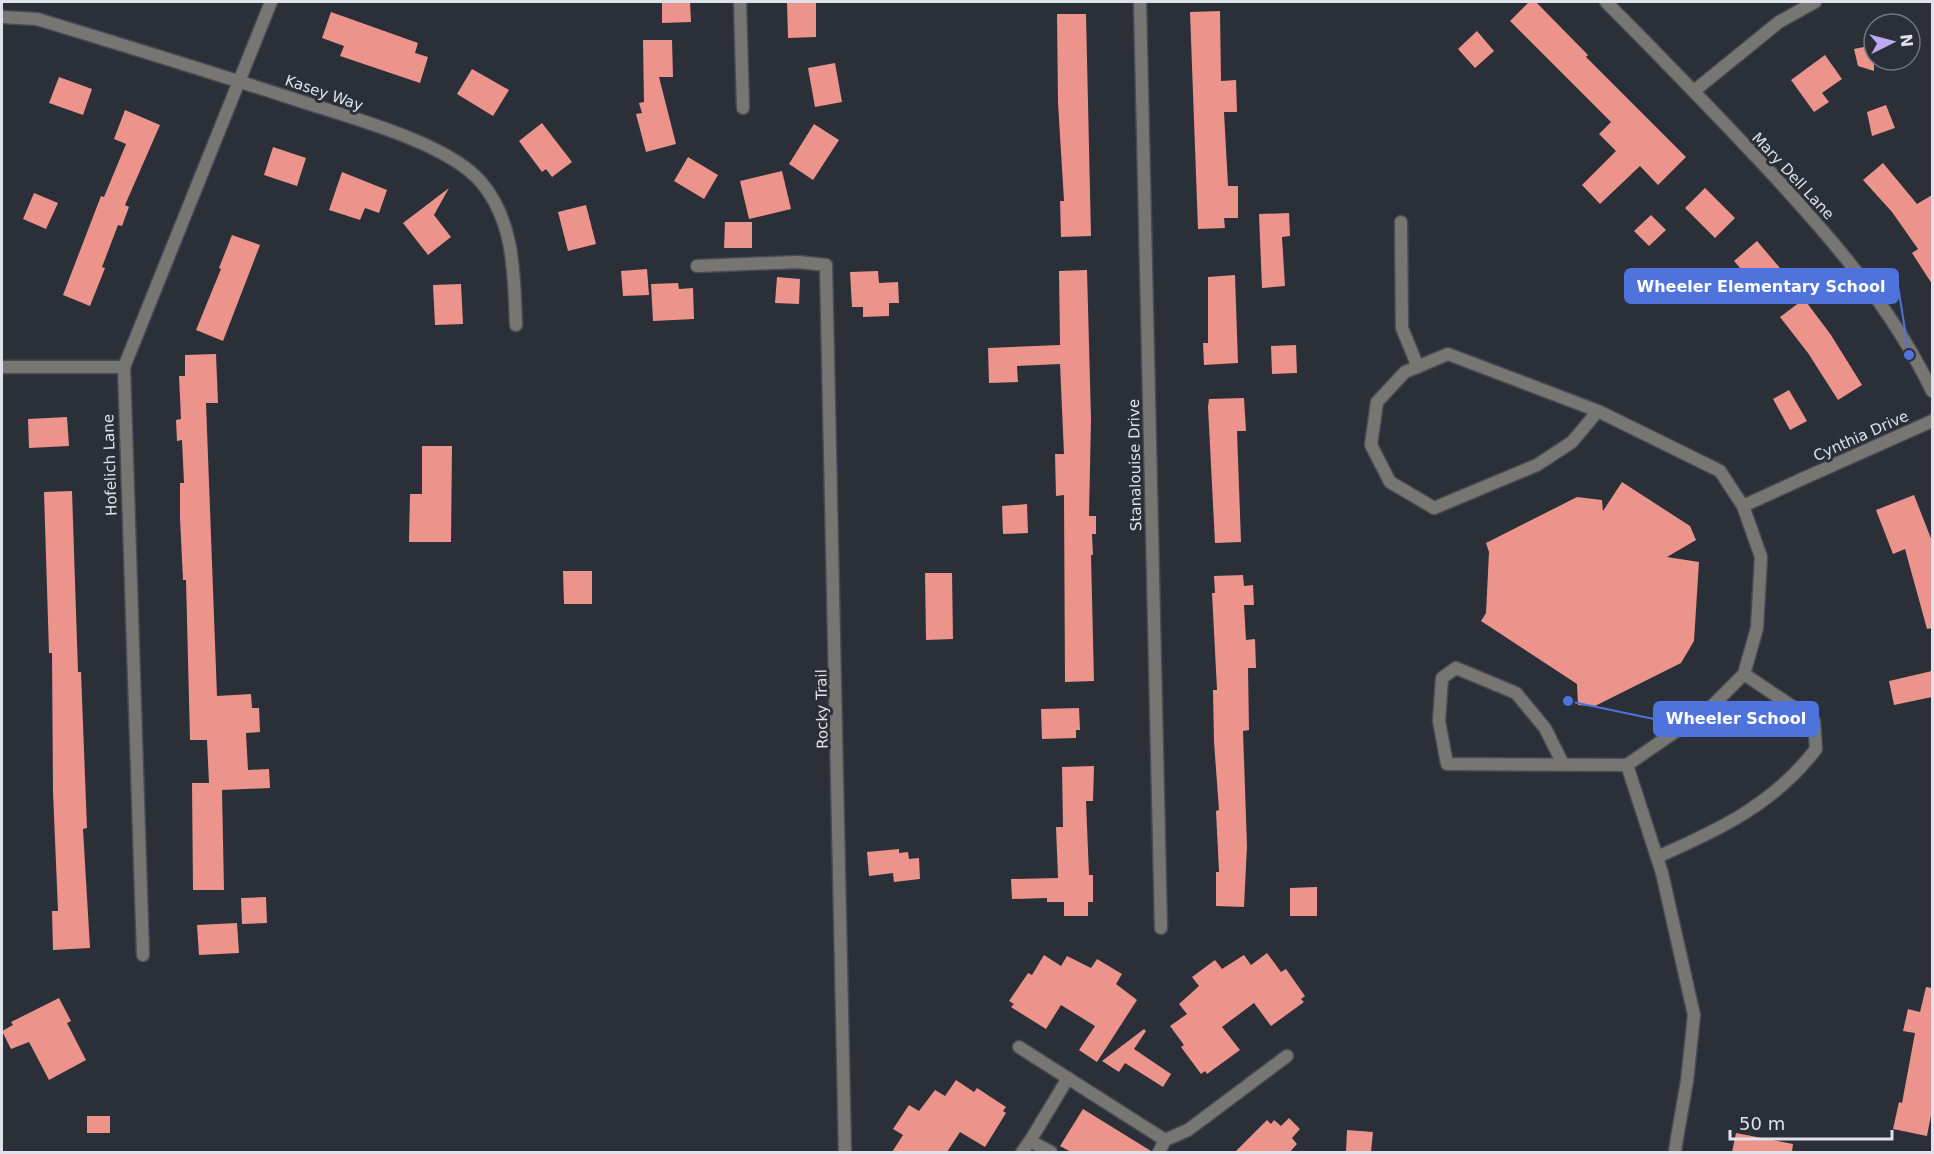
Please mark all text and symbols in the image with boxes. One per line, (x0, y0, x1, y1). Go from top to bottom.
north arrow (1862, 12, 1922, 72)
text: N (1896, 33, 1917, 48)
street label: Kasey Way (283, 71, 366, 115)
street label: Mary Dell Lane (1748, 129, 1838, 223)
callout: Wheeler Elementary School (1625, 269, 1898, 303)
text: Wheeler Elementary School (1637, 277, 1885, 296)
street label: Stanalouise Drive (1125, 399, 1145, 531)
street label: Cynthia Drive (1811, 407, 1911, 465)
street label: Hofelich Lane (99, 414, 121, 516)
street label: Rocky Trail (812, 669, 832, 749)
callout: Wheeler School (1654, 702, 1818, 736)
text: Wheeler School (1666, 709, 1806, 728)
scale bar (1730, 1103, 1892, 1141)
text: 50 m (1739, 1113, 1785, 1134)

